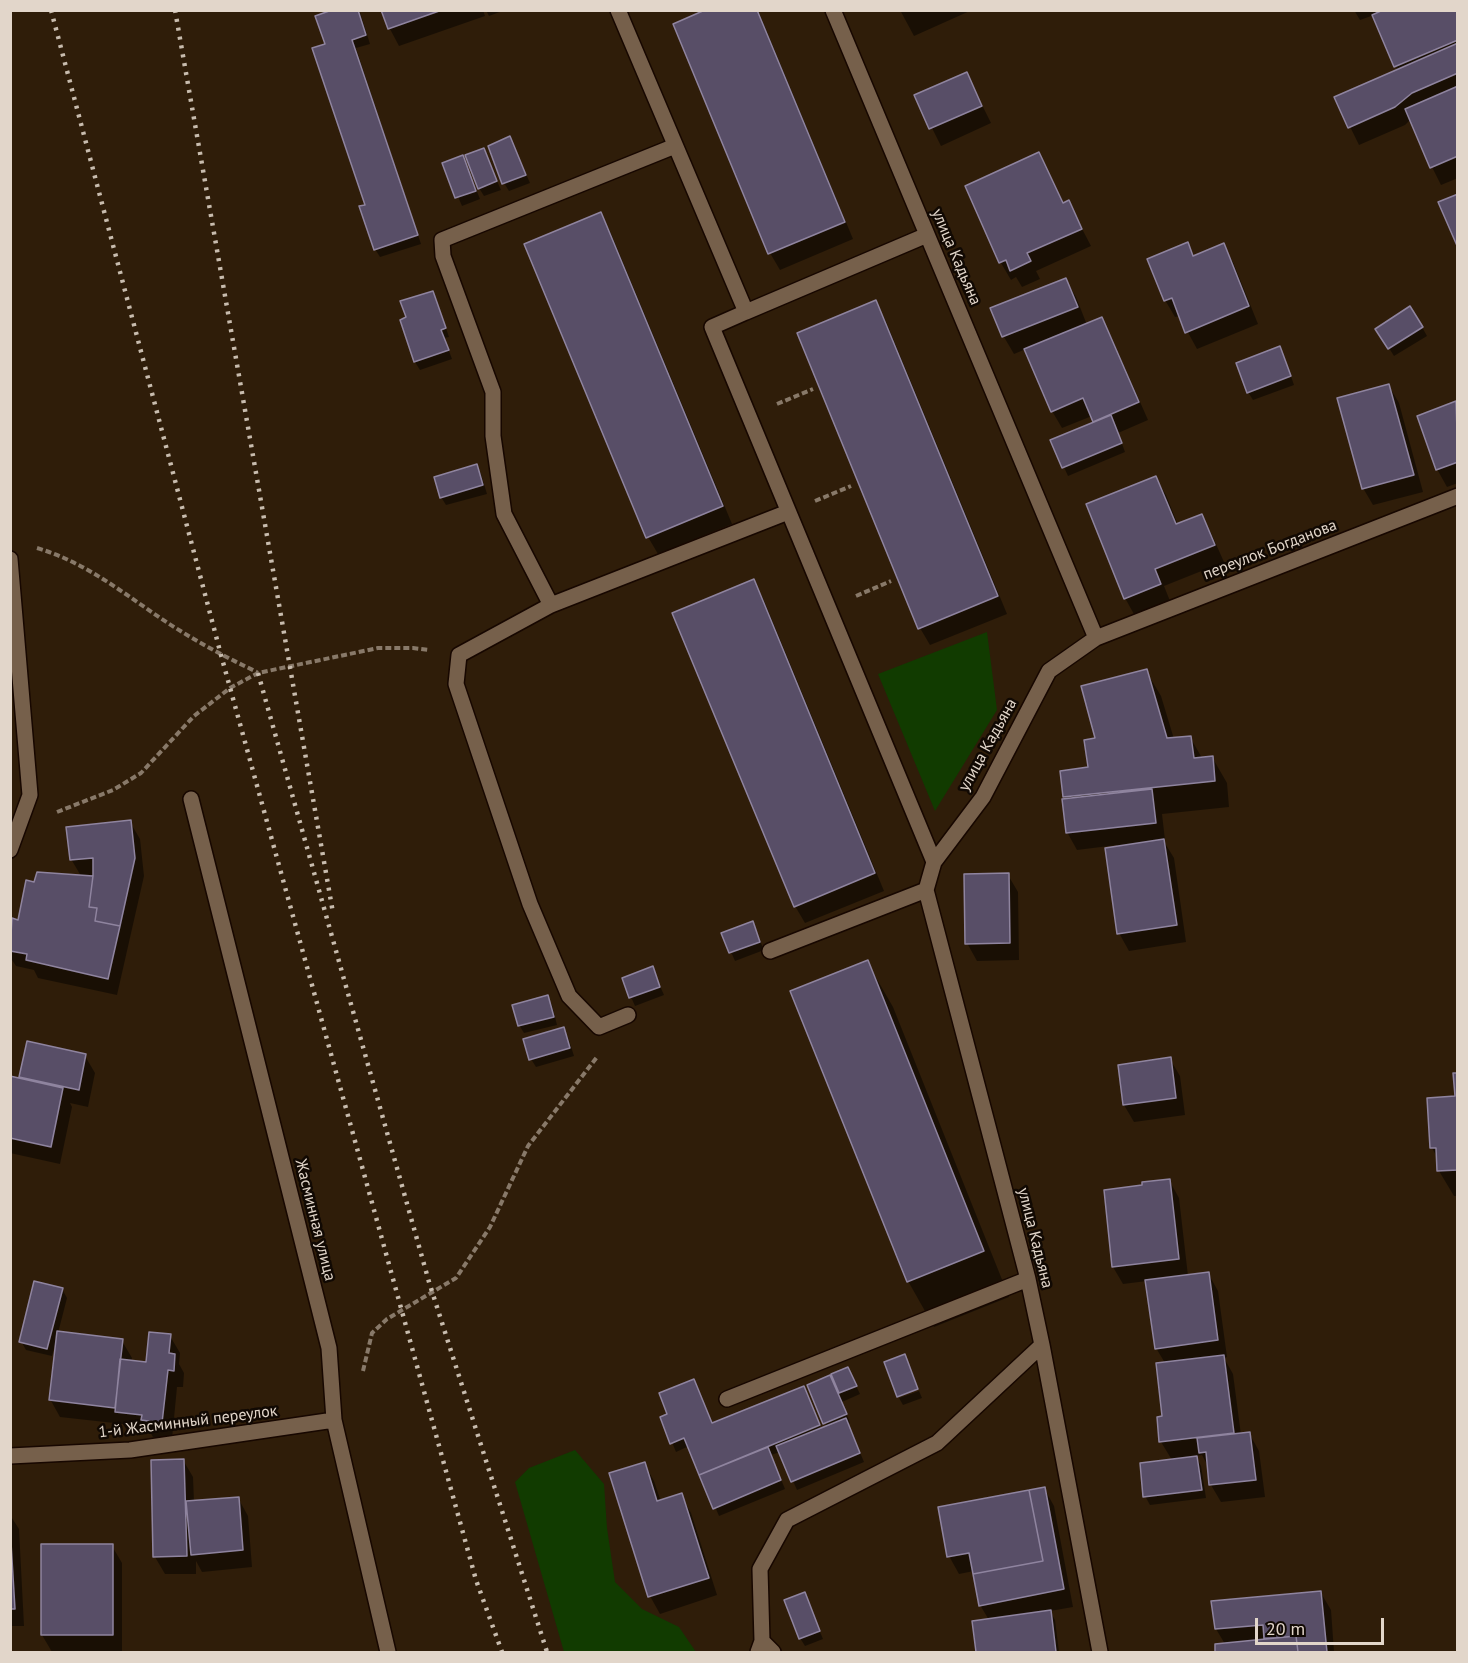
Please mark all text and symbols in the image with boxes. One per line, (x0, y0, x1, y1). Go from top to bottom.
street label: улица Кадьяна (927, 206, 985, 308)
street label: переулок Богданова (1200, 516, 1340, 584)
street label: улица Кадьяна (955, 695, 1021, 795)
street label: Жасминная улица (291, 1157, 339, 1283)
street label: улица Кадьяна (1013, 1186, 1057, 1290)
street label: 1-й Жасминный переулок (97, 1401, 279, 1443)
scale bar (1258, 1606, 1387, 1644)
text: 20 m (1266, 1617, 1305, 1640)

